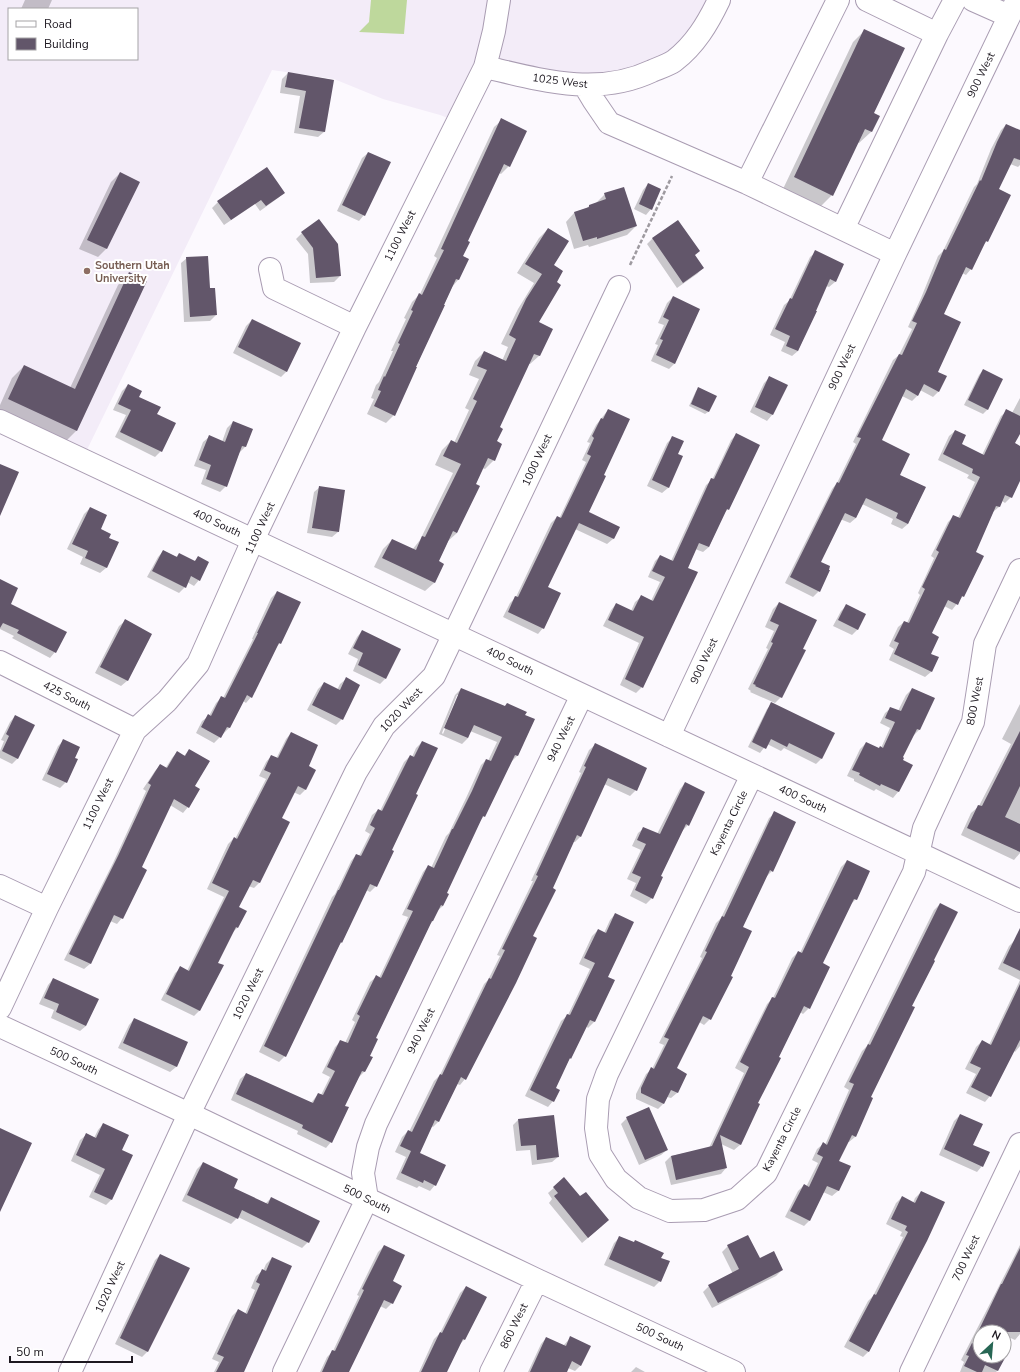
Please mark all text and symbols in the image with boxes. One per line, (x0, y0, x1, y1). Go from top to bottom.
legend (8, 8, 138, 60)
text: Road (44, 16, 72, 32)
text: Building (44, 36, 89, 52)
street label: 900 West (964, 50, 999, 100)
street label: 1025 West (531, 70, 589, 92)
street label: 1100 West (381, 208, 419, 264)
place label: Southern Utah University (95, 258, 170, 286)
marker: Southern Utah University (82, 266, 92, 276)
street label: 900 West (825, 341, 859, 392)
street label: 1000 West (518, 431, 556, 488)
street label: 1100 West (241, 499, 279, 556)
street label: 400 South (190, 505, 244, 541)
street label: 900 West (687, 635, 721, 686)
street label: 400 South (483, 643, 537, 679)
street label: 800 West (963, 675, 987, 726)
street label: 425 South (41, 678, 93, 714)
street label: 1020 West (377, 684, 426, 735)
street label: 940 West (544, 714, 579, 764)
street label: 1100 West (79, 776, 117, 832)
street label: 400 South (776, 781, 830, 817)
street label: Kayenta Circle (707, 788, 751, 858)
street label: 1020 West (229, 966, 267, 1022)
street label: 940 West (404, 1006, 439, 1056)
street label: 500 South (47, 1043, 101, 1079)
street label: Kayenta Circle (759, 1104, 805, 1174)
street label: 500 South (340, 1181, 394, 1217)
street label: 700 West (949, 1232, 983, 1283)
street label: 1020 West (91, 1258, 129, 1315)
street label: 860 West (497, 1301, 532, 1351)
street label: 500 South (633, 1319, 687, 1355)
north arrow (972, 1324, 1012, 1364)
text: N (989, 1327, 1003, 1344)
scale bar (10, 1338, 132, 1364)
text: 50 m (16, 1344, 44, 1360)

